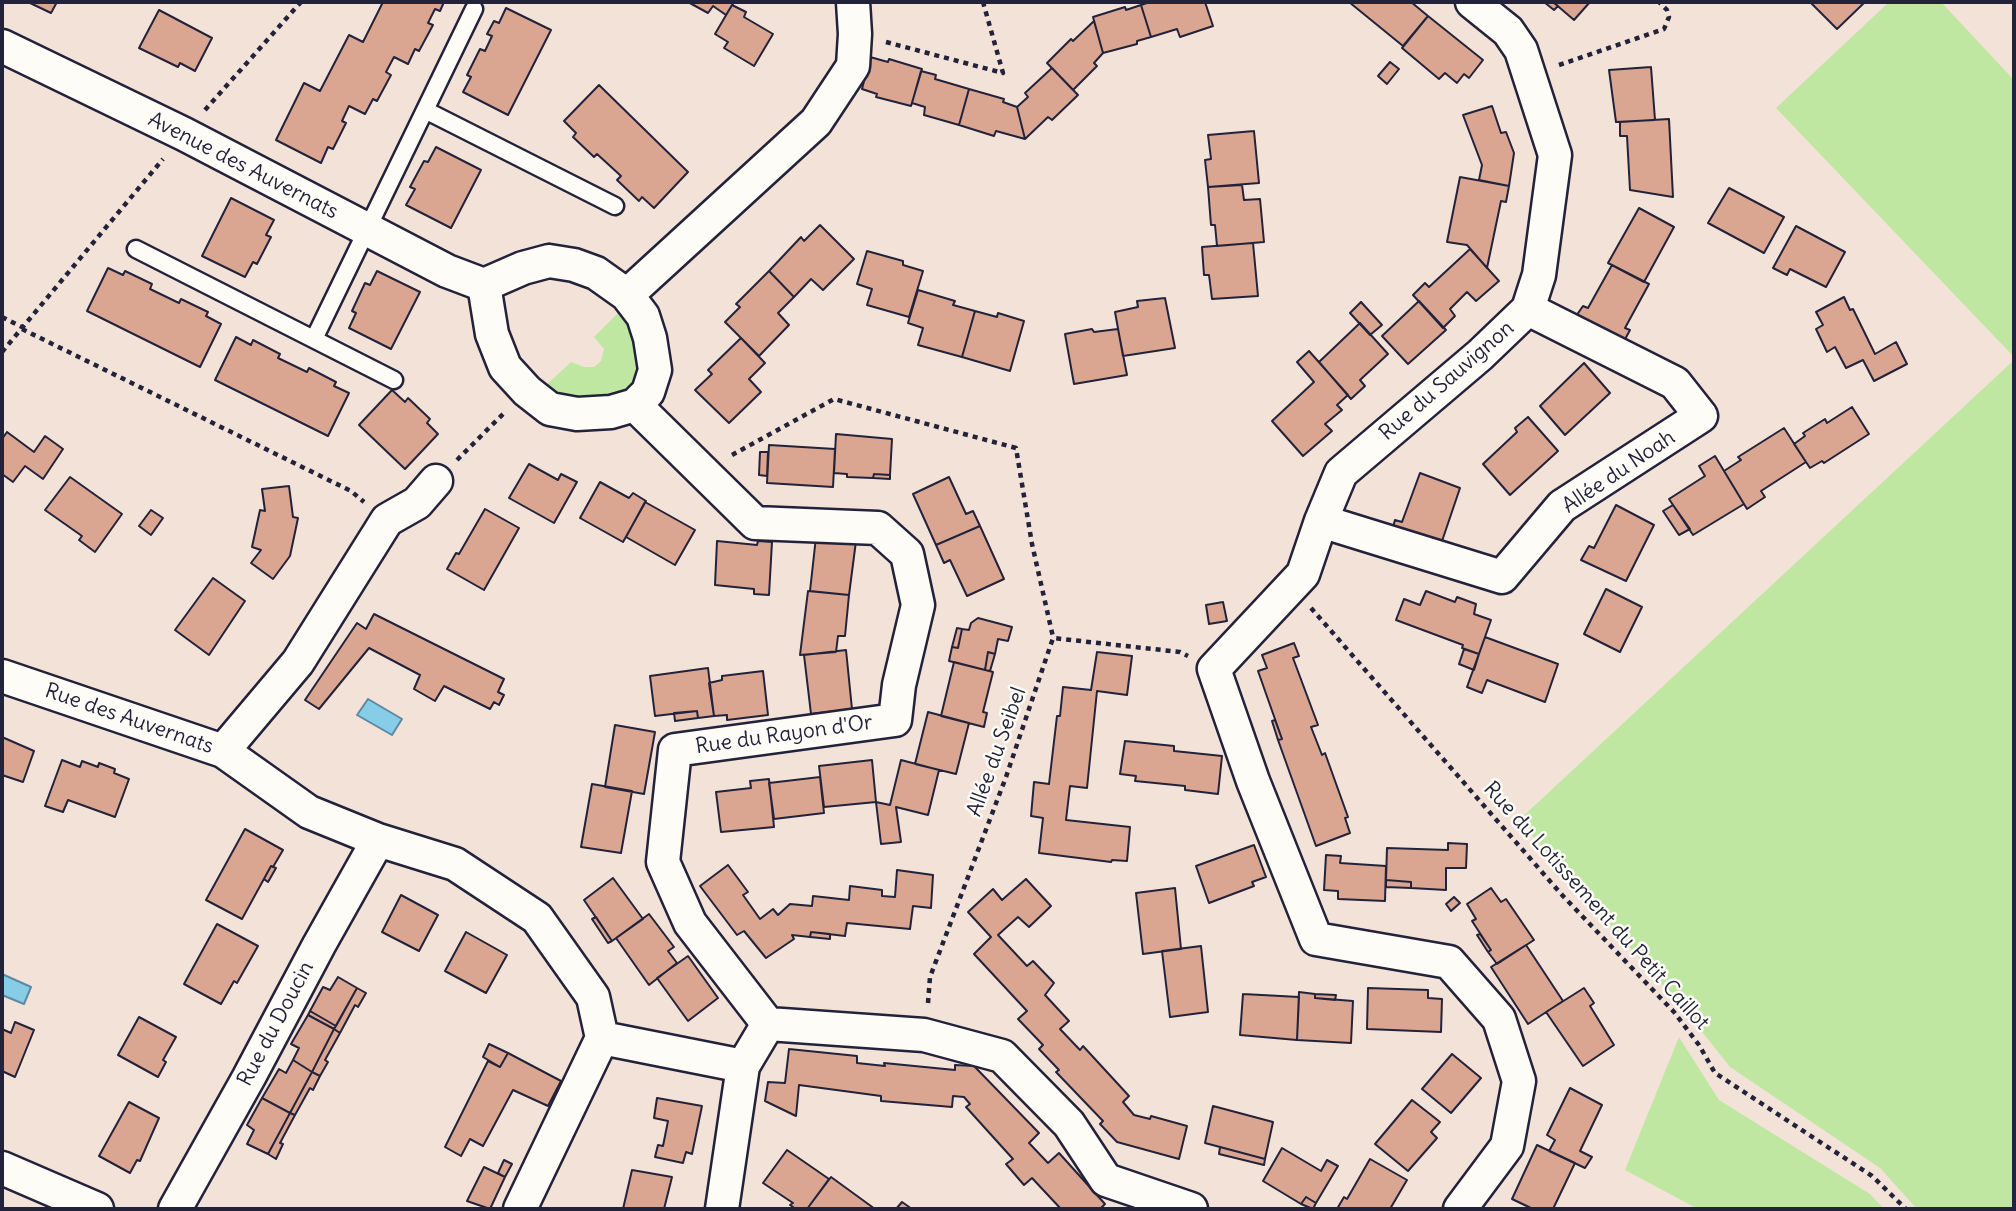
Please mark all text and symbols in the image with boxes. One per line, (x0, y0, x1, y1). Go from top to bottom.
street label: Avenue des Auvernats (144, 107, 342, 225)
street label: Rue du Sauvignon (1375, 316, 1519, 446)
street label: Allée du Noah (1558, 425, 1680, 519)
street label: Rue des Auvernats (41, 678, 217, 760)
street label: Allée du Seibel (962, 684, 1032, 820)
street label: Rue du Rayon d'Or (694, 710, 874, 760)
street label: Rue du Lotissement du Petit Caillot (1478, 777, 1714, 1035)
street label: Rue du Doucin (233, 957, 319, 1091)

